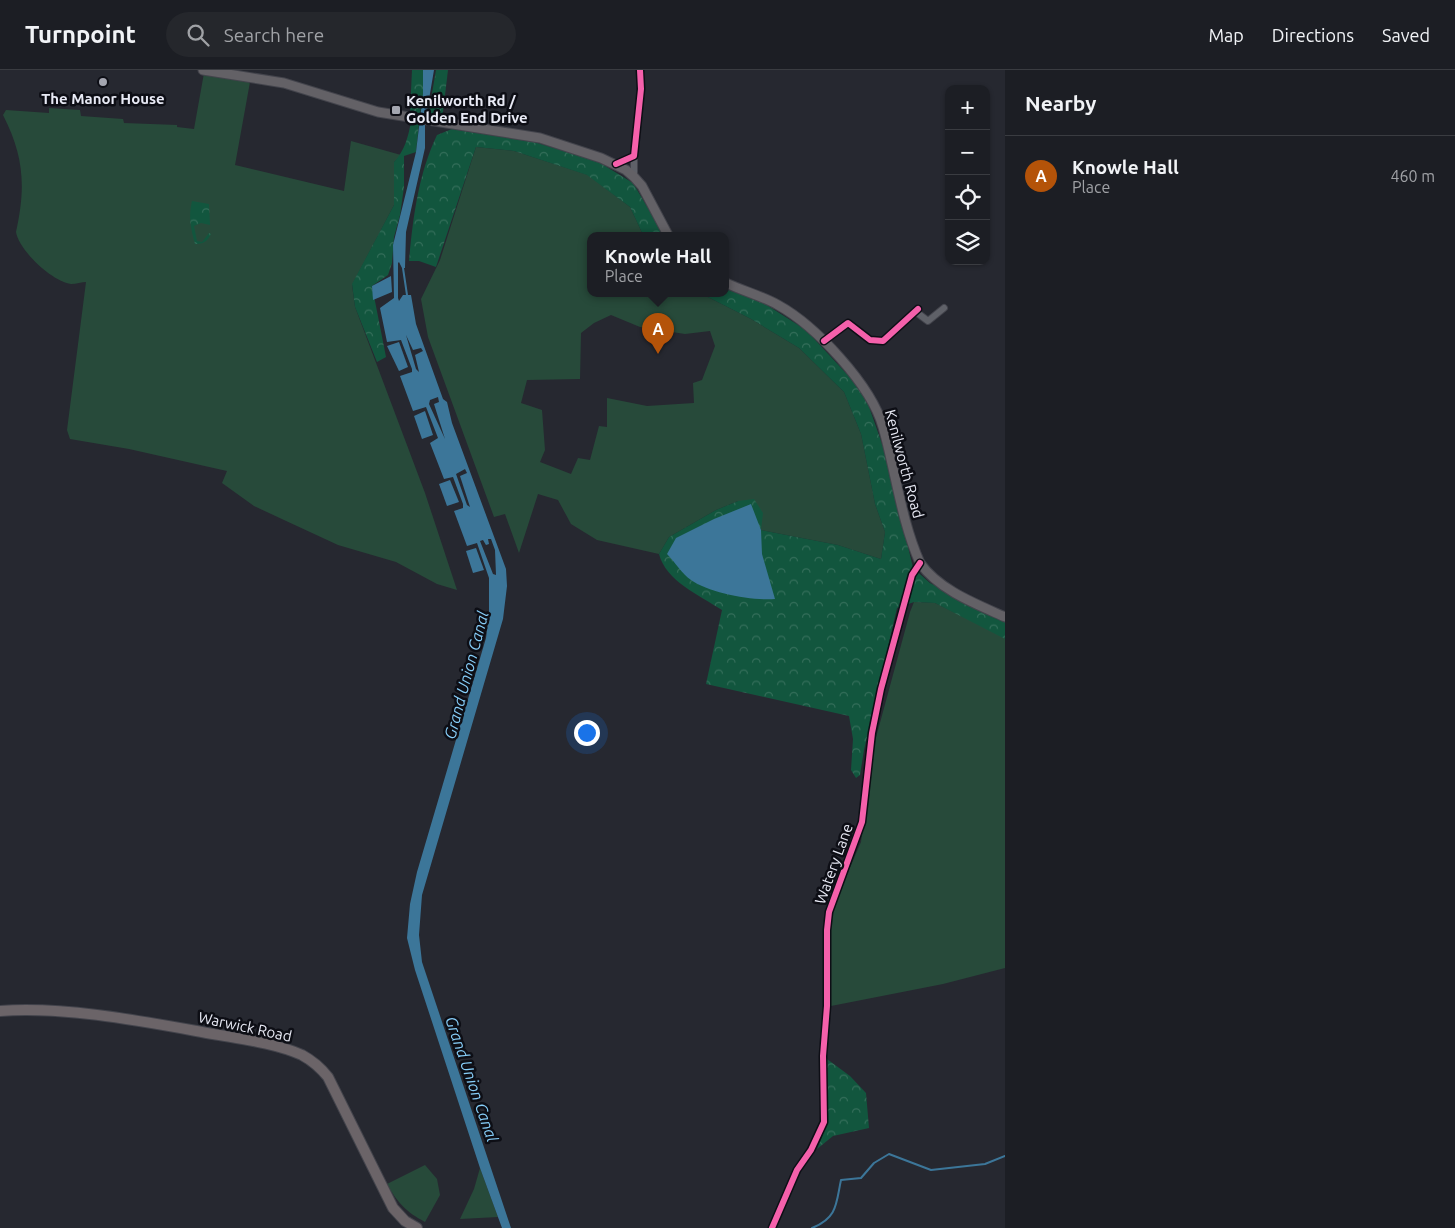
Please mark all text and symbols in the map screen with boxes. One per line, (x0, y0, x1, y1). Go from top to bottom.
search box (166, 12, 516, 57)
text: Turnpoint (25, 21, 136, 48)
icon: search (184, 21, 212, 49)
text: Search here (224, 24, 324, 46)
text: Map (1208, 25, 1244, 45)
text: Directions (1272, 25, 1354, 45)
text: Saved (1382, 25, 1430, 45)
marker: The Manor House (97, 76, 109, 88)
map controls (945, 85, 990, 265)
button: + (945, 85, 990, 130)
place label: The Manor House (41, 90, 165, 107)
text: Nearby (1025, 91, 1096, 115)
place label: Kenilworth Rd / Golden End Drive (406, 92, 528, 126)
marker: Kenilworth Rd / Golden End Drive (390, 104, 402, 116)
button: − (945, 130, 990, 175)
text: Knowle Hall (1072, 156, 1179, 178)
text: A (1035, 167, 1047, 185)
text: 460 m (1390, 167, 1435, 185)
button: locate (945, 175, 990, 220)
text: Place (1072, 178, 1110, 196)
button: layers (945, 220, 990, 265)
popup (587, 232, 729, 297)
text: Knowle Hall (605, 245, 711, 267)
text: Place (605, 267, 643, 285)
pin: A (642, 313, 674, 354)
street label: Kenilworth Road (882, 408, 927, 520)
water label: Grand Union Canal (440, 609, 492, 741)
your location (574, 720, 600, 746)
street label: Watery Lane (811, 821, 856, 906)
street label: Warwick Road (197, 1008, 293, 1045)
water label: Grand Union Canal (442, 1014, 502, 1145)

